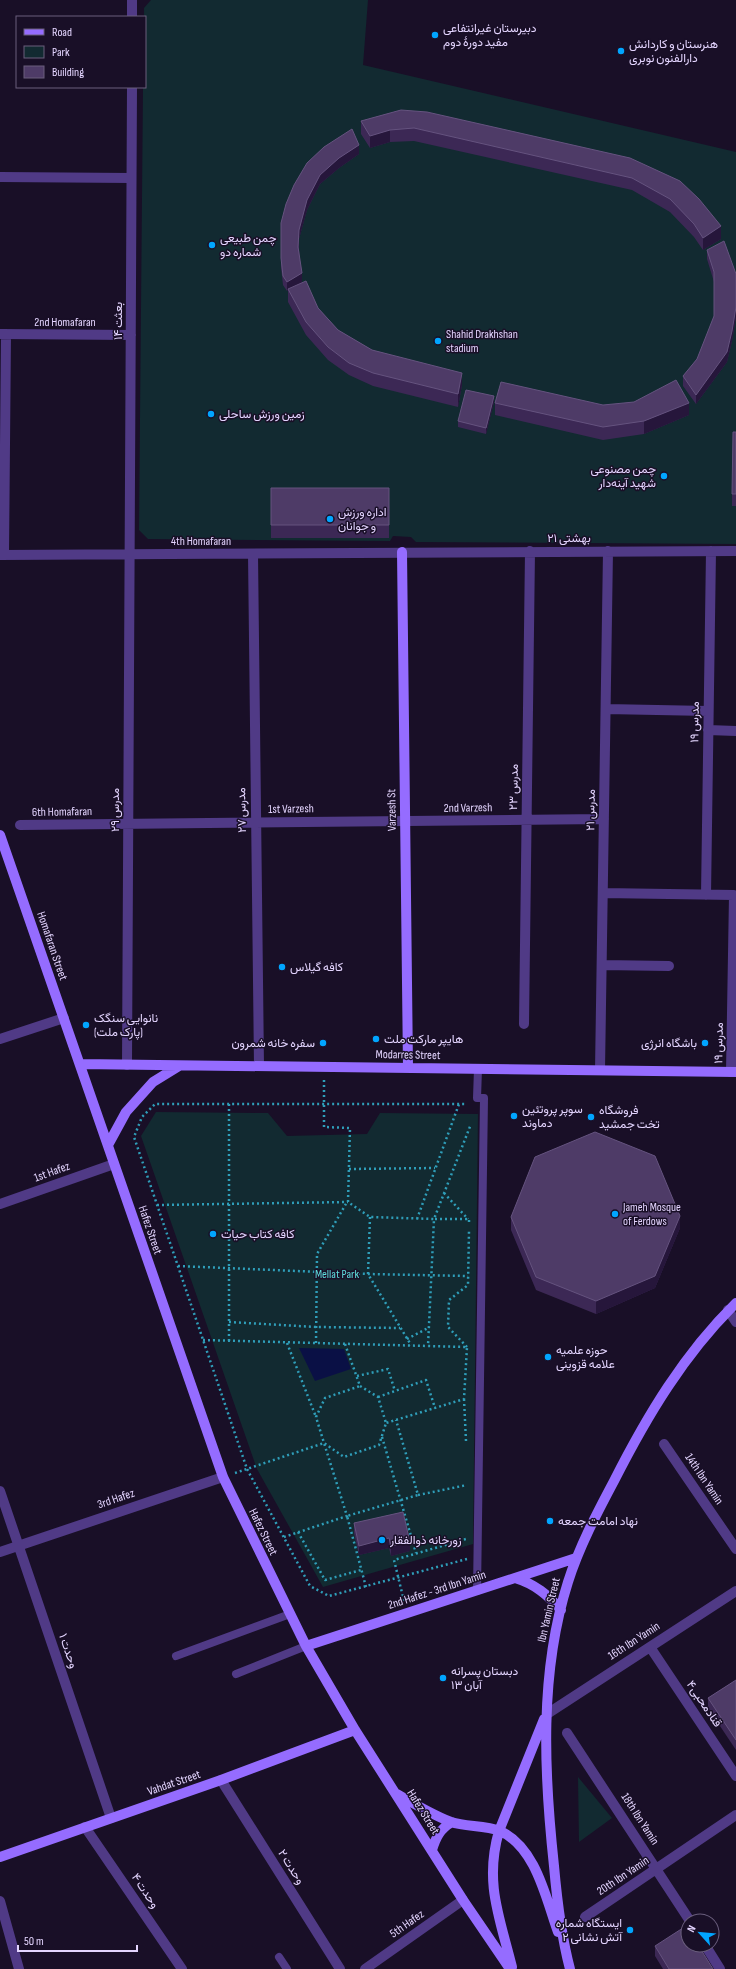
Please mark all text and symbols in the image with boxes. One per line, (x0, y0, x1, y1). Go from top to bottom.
legend (16, 16, 146, 88)
place label: دبیرستان غیرانتفاعی مفید دورهٔ دوم (443, 21, 537, 50)
text: Road (52, 25, 72, 40)
marker: دبیرستان غیرانتفاعی مفید دورهٔ دوم (430, 30, 440, 40)
place label: هنرستان و کاردانش دارالفنون نوبری (629, 37, 718, 66)
text: Park (52, 45, 70, 60)
marker: هنرستان و کاردانش دارالفنون نوبری (616, 46, 626, 56)
text: Building (52, 65, 84, 80)
place label: چمن طبیعی شماره دو (220, 231, 276, 260)
marker: چمن طبیعی شماره دو (207, 240, 217, 250)
street label: بعثت ۱۴ (111, 302, 126, 340)
street label: 2nd Homafaran (34, 315, 96, 330)
place label: Shahid Drakhshan stadium (446, 327, 518, 356)
marker: Shahid Drakhshan stadium (433, 336, 443, 346)
place label: زمین ورزش ساحلی (219, 407, 305, 422)
marker: زمین ورزش ساحلی (206, 409, 216, 419)
place label: چمن مصنوعی شهید آینه‌دار (590, 462, 656, 491)
marker: چمن مصنوعی شهید آینه‌دار (659, 471, 669, 481)
place label: اداره ورزش و جوانان (338, 505, 387, 534)
marker: اداره ورزش و جوانان (325, 514, 335, 524)
street label: بهشتی ۲۱ (547, 531, 591, 546)
street label: 4th Homafaran (171, 534, 231, 549)
street label: مدرس ۱۹ (687, 701, 703, 743)
street label: مدرس ۲۳ (506, 764, 522, 810)
street label: مدرس ۲۷ (234, 787, 250, 833)
street label: مدرس ۲۹ (108, 788, 123, 832)
street label: Varzesh St (384, 788, 400, 831)
street label: مدرس ۲۱ (583, 789, 599, 831)
street label: 2nd Varzesh (444, 800, 492, 816)
street label: 1st Varzesh (268, 801, 314, 817)
street label: 6th Homafaran (32, 804, 92, 820)
street label: Homafaran Street (33, 910, 71, 983)
place label: کافه گیلاس (290, 960, 343, 975)
marker: کافه گیلاس (277, 962, 287, 972)
place label: نانوایی سنگک (پارک ملت) (94, 1011, 158, 1040)
marker: نانوایی سنگک (پارک ملت) (81, 1020, 91, 1030)
street label: مدرس ۱۹ (711, 1022, 727, 1064)
place label: هایپر مارکت ملت (384, 1032, 463, 1047)
marker: هایپر مارکت ملت (371, 1034, 381, 1044)
place label: سفره خانه شمرون (231, 1036, 315, 1051)
place label: باشگاه انرژی (641, 1036, 697, 1051)
marker: سفره خانه شمرون (318, 1038, 328, 1048)
marker: باشگاه انرژی (700, 1038, 710, 1048)
street label: Modarres Street (375, 1047, 441, 1063)
place label: سوپر پروتئین دماوند (522, 1102, 583, 1131)
place label: فروشگاه تخت جمشید (599, 1103, 660, 1132)
marker: سوپر پروتئین دماوند (509, 1111, 519, 1121)
marker: فروشگاه تخت جمشید (586, 1112, 596, 1122)
street label: 1st Hafez (32, 1158, 73, 1185)
place label: Jameh Mosque of Ferdows (622, 1200, 681, 1229)
street label: Hafez Street (135, 1204, 165, 1257)
marker: Jameh Mosque of Ferdows (610, 1209, 620, 1219)
place label: کافه کتاب حیات (221, 1227, 295, 1242)
marker: کافه کتاب حیات (208, 1229, 218, 1239)
park label: Mellat Park (315, 1267, 359, 1282)
place label: حوزه علمیه علامه قزوینی (556, 1343, 615, 1372)
marker: حوزه علمیه علامه قزوینی (543, 1352, 553, 1362)
street label: 14th Ibn Yamin (681, 1451, 727, 1507)
street label: 3rd Hafez (95, 1485, 137, 1512)
street label: Hafez Street (245, 1506, 281, 1558)
place label: نهاد امامت جمعه (558, 1514, 638, 1529)
marker: نهاد امامت جمعه (545, 1516, 555, 1526)
place label: زورخانه ذوالفقار (389, 1533, 462, 1548)
marker: زورخانه ذوالفقار (377, 1535, 387, 1545)
street label: 2nd Hafez - 3rd Ibn Yamin (386, 1567, 488, 1613)
street label: Ibn Yamin Street (534, 1576, 564, 1644)
street label: 16th Ibn Yamin (605, 1619, 663, 1663)
street label: وحدت ۱ (55, 1632, 81, 1670)
place label: دبستان پسرانه ۱۳ آبان (451, 1664, 519, 1693)
marker: دبستان پسرانه ۱۳ آبان (438, 1673, 448, 1683)
street label: قنادمحبی۴ (683, 1678, 725, 1730)
street label: Vahdat Street (145, 1767, 203, 1799)
street label: Hafez Street (403, 1787, 443, 1838)
street label: 18th Ibn Yamin (618, 1790, 662, 1848)
street label: وحدت ۲ (274, 1847, 308, 1887)
street label: 20th Ibn Yamin (594, 1853, 652, 1899)
street label: وحدت ۴ (128, 1871, 162, 1911)
street label: 5th Hafez (387, 1906, 428, 1941)
north arrow (680, 1913, 720, 1953)
place label: ایستگاه شماره ۲ آتش نشانی (556, 1916, 623, 1945)
text: N (684, 1923, 699, 1934)
marker: ایستگاه شماره ۲ آتش نشانی (625, 1925, 635, 1935)
scale bar (18, 1927, 137, 1953)
text: 50 m (24, 1934, 44, 1949)

